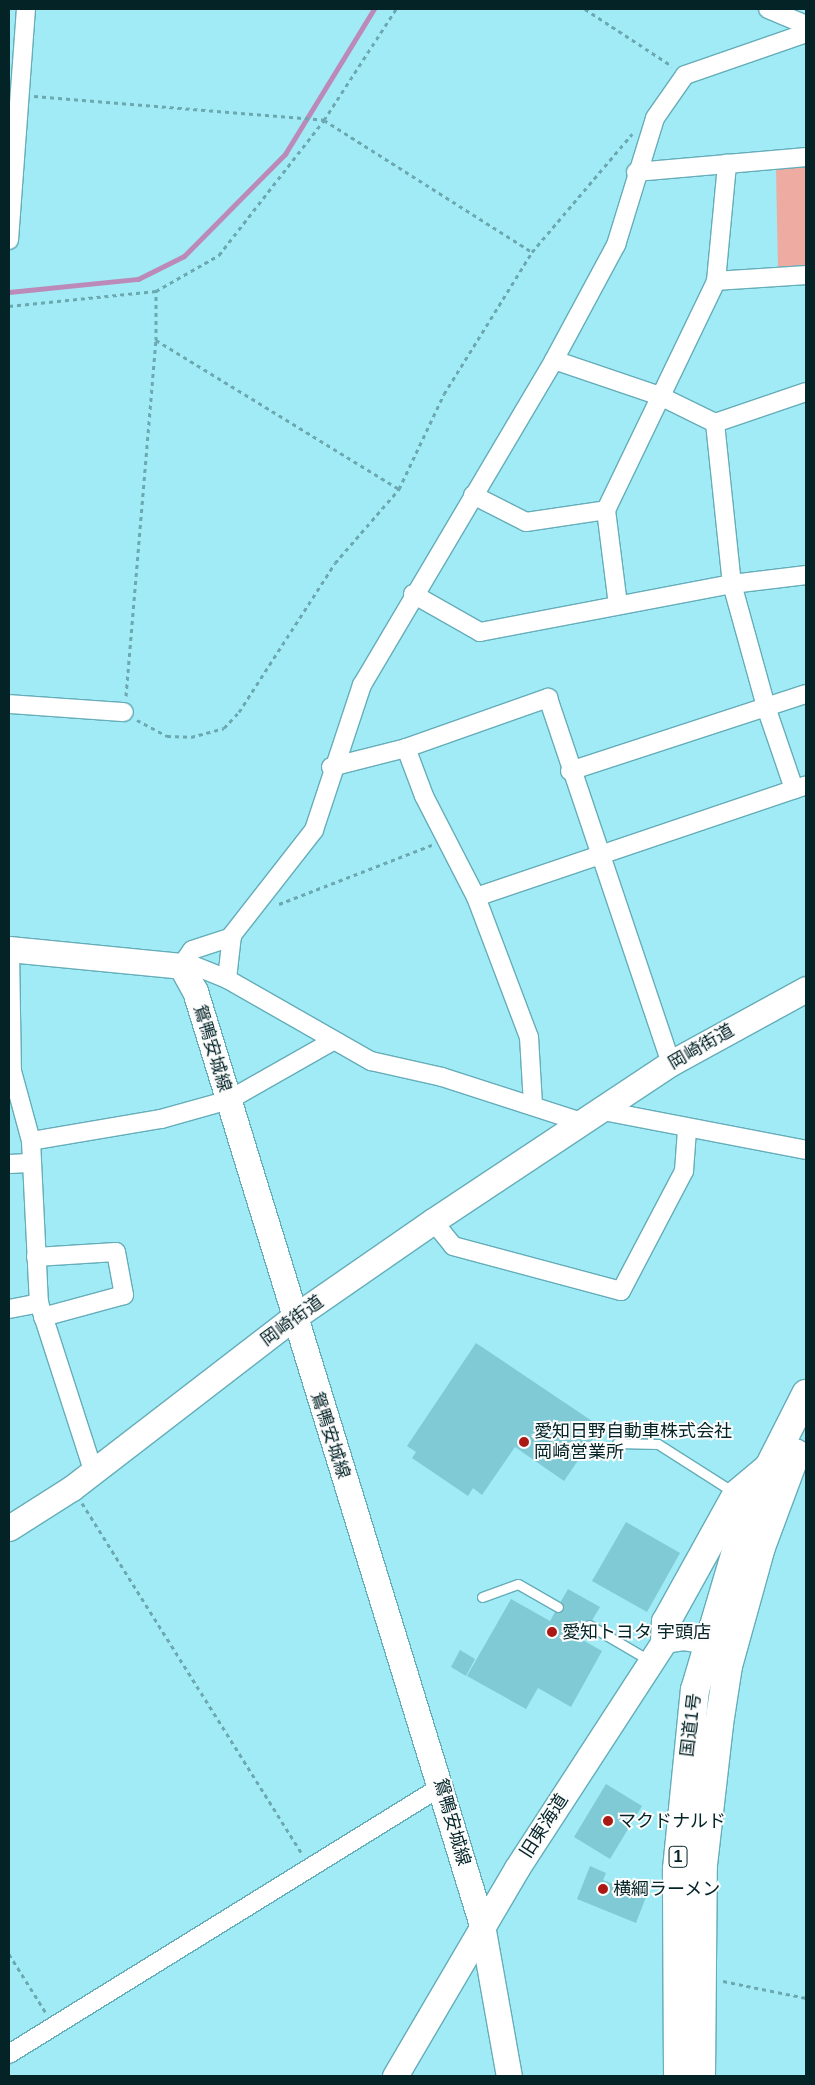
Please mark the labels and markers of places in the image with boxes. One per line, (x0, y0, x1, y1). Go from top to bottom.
place label: 愛知日野自動車株式会社 岡崎営業所 (534, 1421, 732, 1464)
marker: 愛知日野自動車株式会社 岡崎営業所 (518, 1436, 530, 1448)
place label: 愛知トヨタ 宇頭店 (562, 1621, 711, 1643)
marker: 愛知トヨタ 宇頭店 (546, 1626, 558, 1638)
place label: マクドナルド (618, 1810, 726, 1832)
marker: マクドナルド (602, 1815, 614, 1827)
place label: 横綱ラーメン (613, 1878, 721, 1900)
marker: 横綱ラーメン (597, 1883, 609, 1895)

